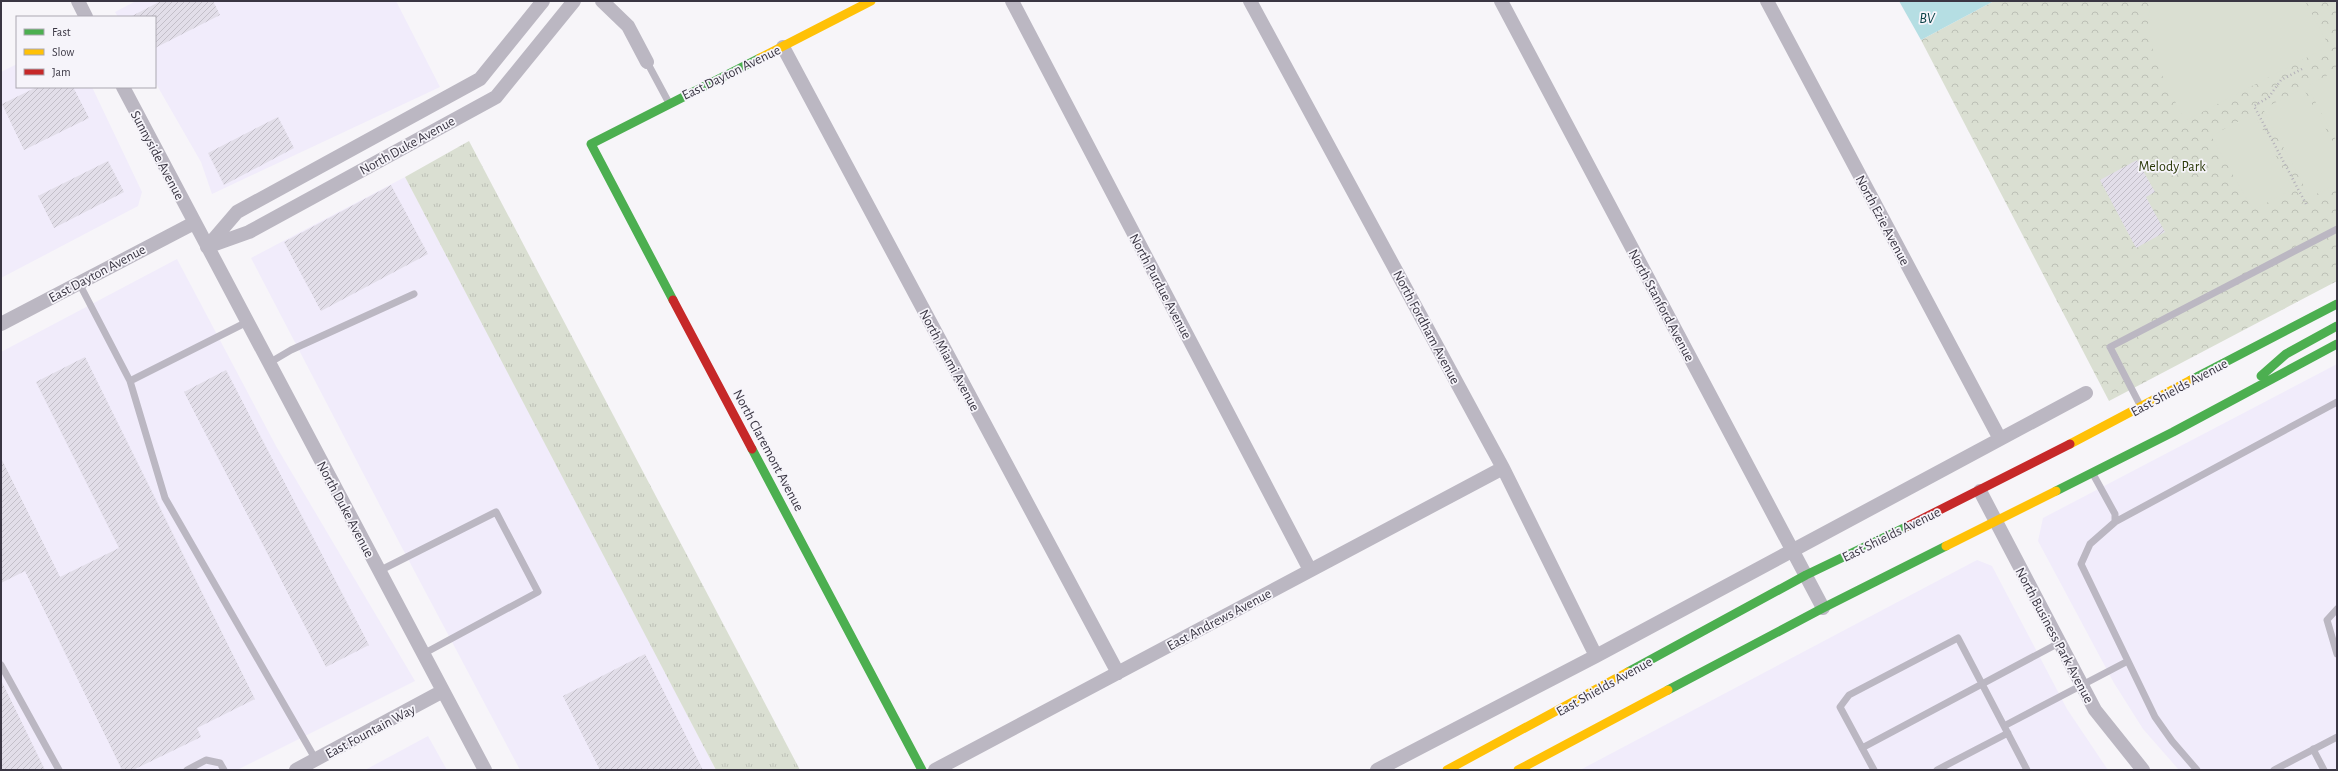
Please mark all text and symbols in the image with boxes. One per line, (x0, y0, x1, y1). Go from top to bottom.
water label: BV (1919, 11, 1936, 26)
legend (16, 16, 156, 88)
text: Fast (52, 26, 71, 38)
street label: East Dayton Avenue (680, 43, 783, 103)
text: Slow (52, 46, 74, 58)
text: Jam (52, 66, 71, 78)
street label: Sunnyside Avenue (128, 108, 187, 202)
street label: North Duke Avenue (358, 114, 457, 178)
park label: Melody Park (2138, 160, 2206, 174)
street label: North Ezie Avenue (1853, 173, 1912, 268)
street label: North Purdue Avenue (1126, 231, 1194, 341)
street label: East Dayton Avenue (47, 242, 148, 305)
street label: North Stanford Avenue (1626, 247, 1697, 364)
street label: North Fordham Avenue (1390, 268, 1462, 387)
street label: North Miami Avenue (916, 307, 982, 414)
street label: East Shields Avenue (2129, 356, 2230, 419)
street label: North Claremont Avenue (730, 387, 806, 514)
street label: North Duke Avenue (314, 459, 376, 560)
street label: East Shields Avenue (1840, 505, 1943, 565)
street label: North Business Park Avenue (2012, 565, 2096, 706)
street label: East Andrews Avenue (1165, 586, 1274, 653)
street label: East Shields Avenue (1554, 655, 1655, 719)
street label: East Fountain Way (323, 702, 418, 761)

